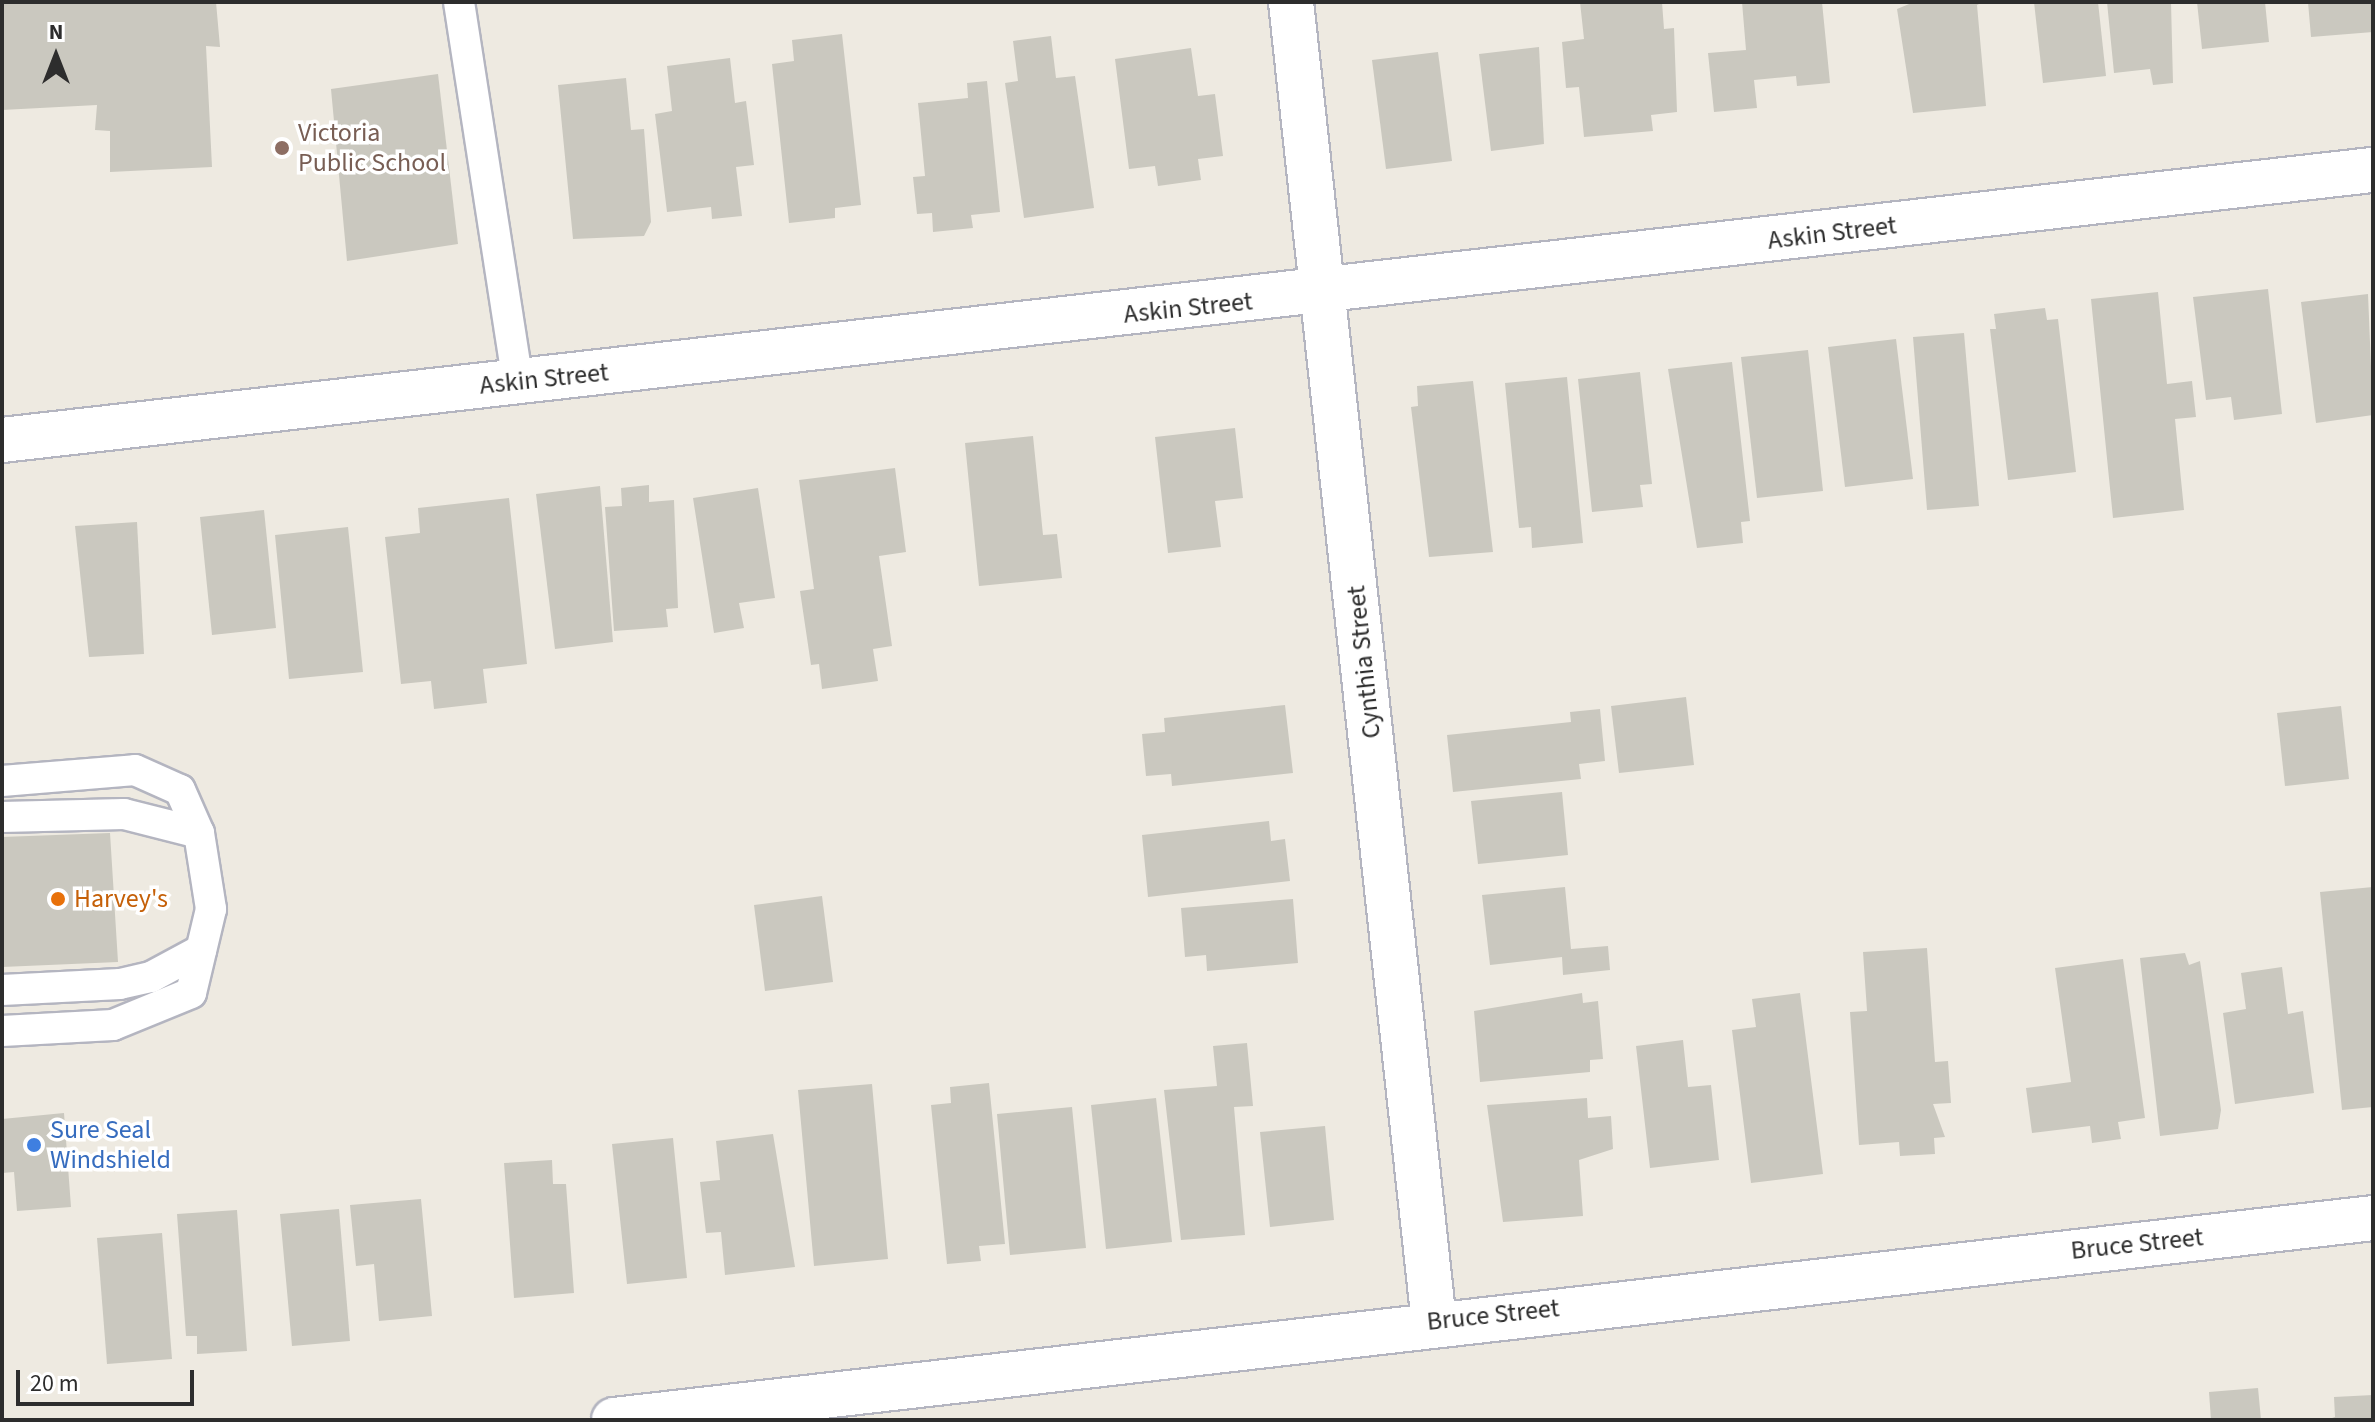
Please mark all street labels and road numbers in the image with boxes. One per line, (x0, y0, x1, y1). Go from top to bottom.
street label: Askin Street (1766, 210, 1898, 256)
street label: Askin Street (1122, 286, 1254, 330)
street label: Askin Street (478, 357, 610, 401)
street label: Cynthia Street (1340, 584, 1388, 740)
street label: Bruce Street (2069, 1222, 2205, 1266)
street label: Bruce Street (1425, 1293, 1561, 1337)

